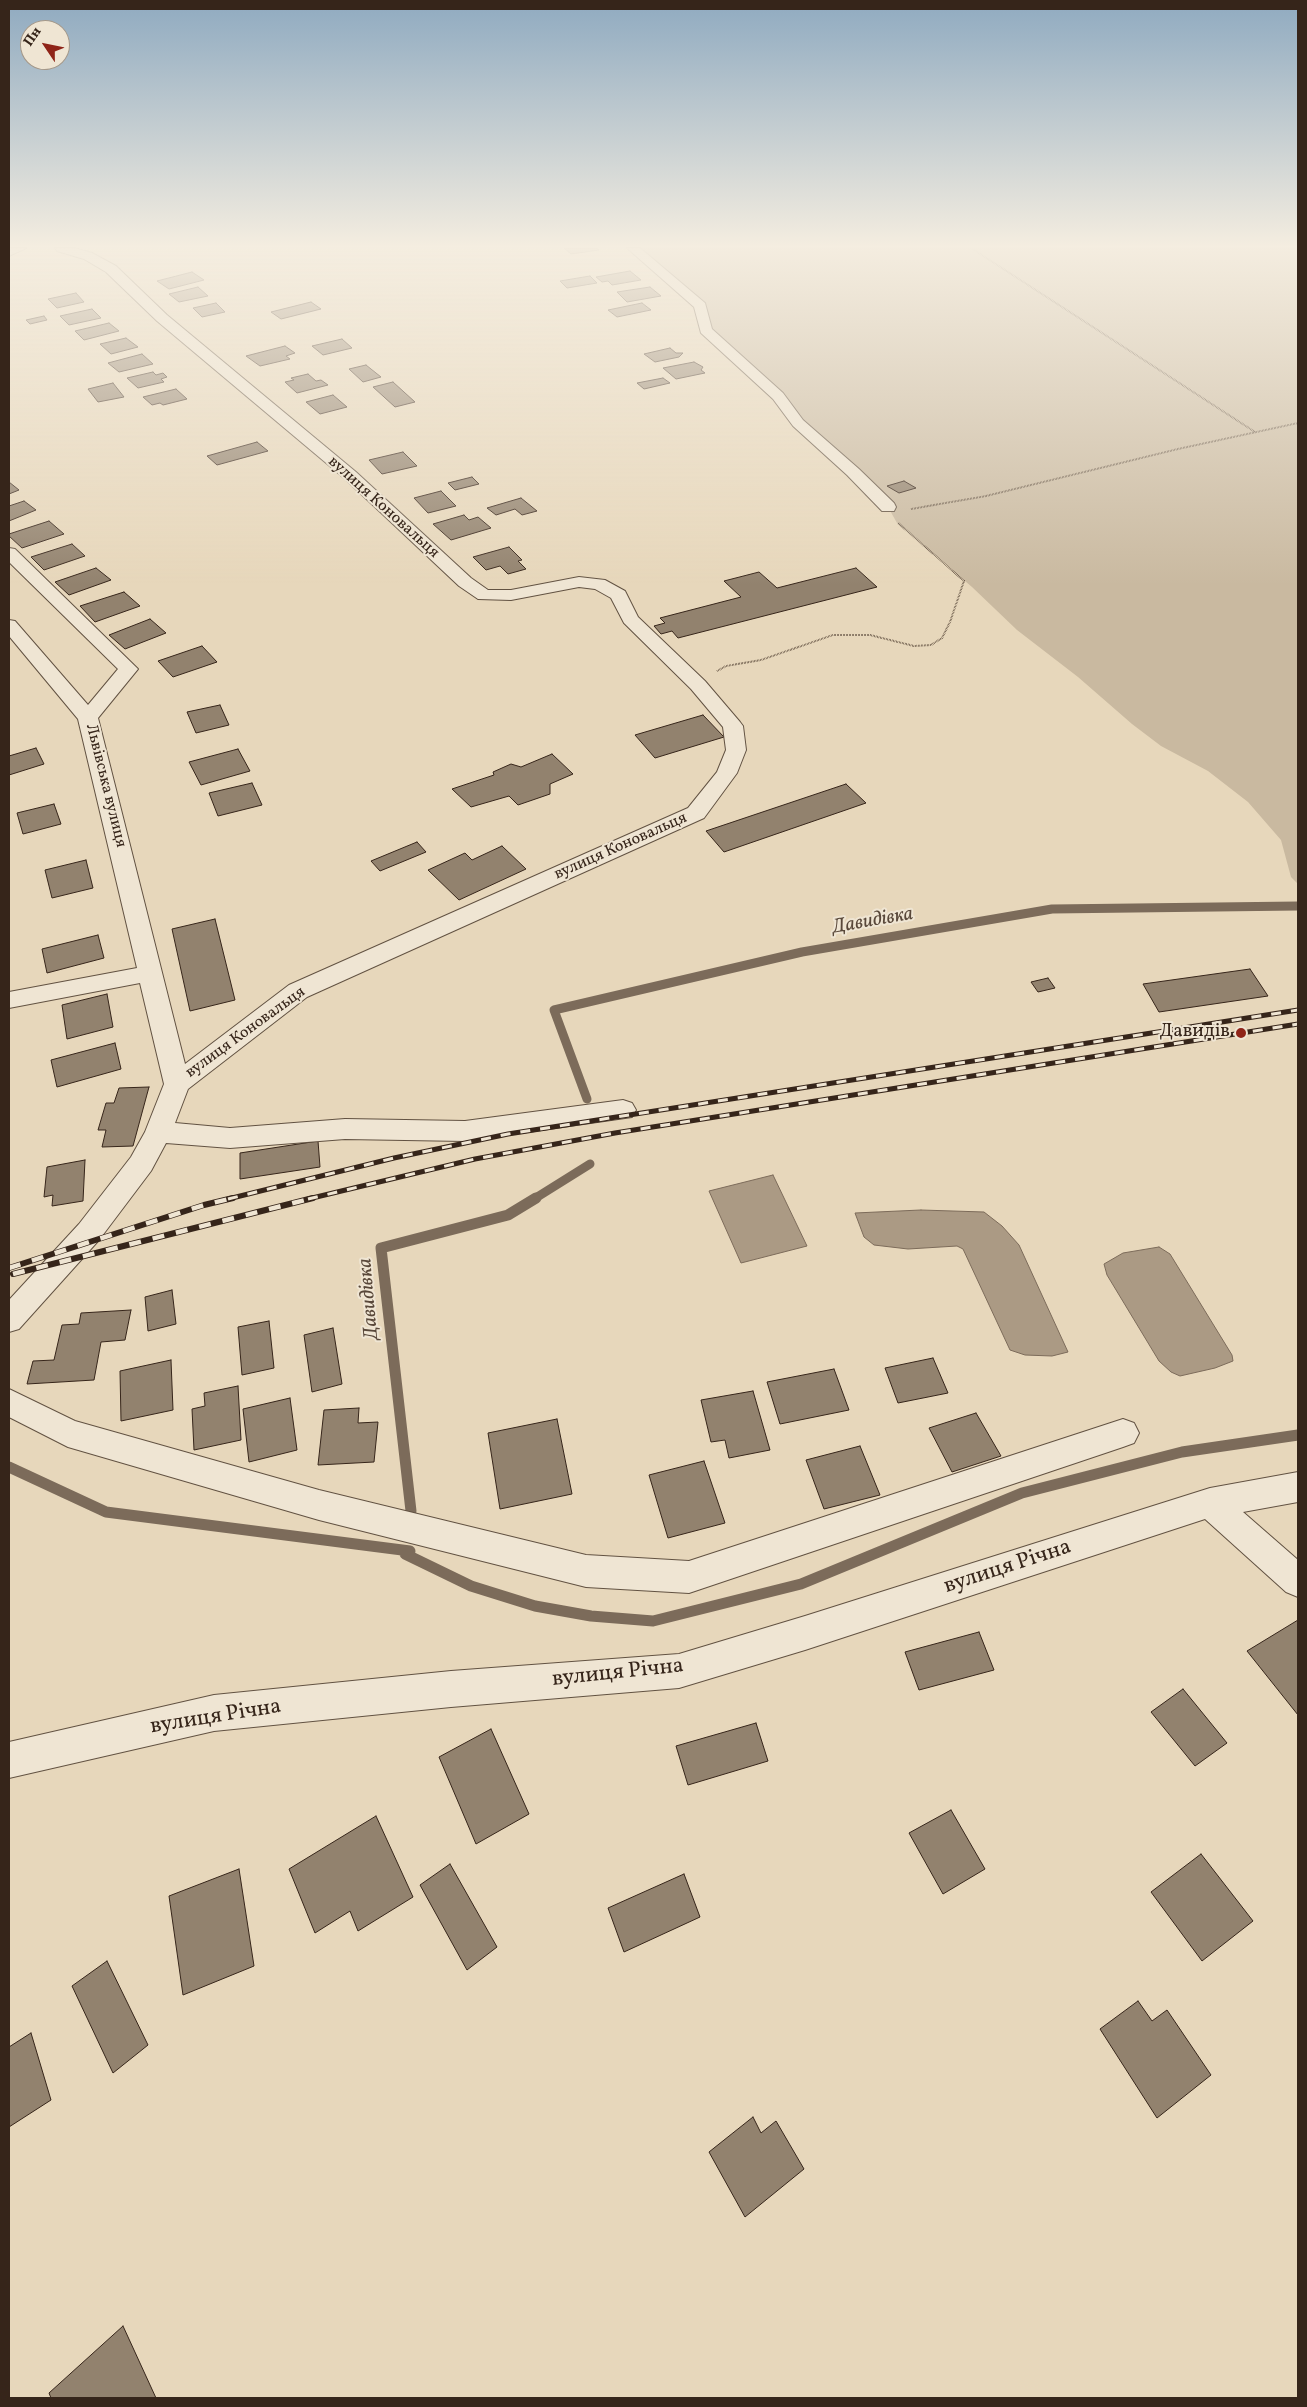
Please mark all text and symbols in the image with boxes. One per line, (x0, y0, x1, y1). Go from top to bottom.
north arrow (20, 20, 70, 70)
text: Пн (20, 23, 46, 50)
street label: вулиця Коновальця (323, 453, 443, 563)
street label: Львівська вулиця (80, 722, 130, 850)
street label: вулиця Коновальця (552, 809, 690, 885)
water label: Давидівка (831, 903, 915, 941)
street label: вулиця Коновальця (182, 983, 310, 1083)
place label: Давидів (1159, 1022, 1230, 1044)
marker: Давидів (1234, 1026, 1248, 1040)
water label: Давидівка (354, 1257, 386, 1341)
street label: вулиця Річна (941, 1535, 1075, 1601)
street label: вулиця Річна (551, 1654, 685, 1694)
street label: вулиця Річна (149, 1695, 283, 1741)

